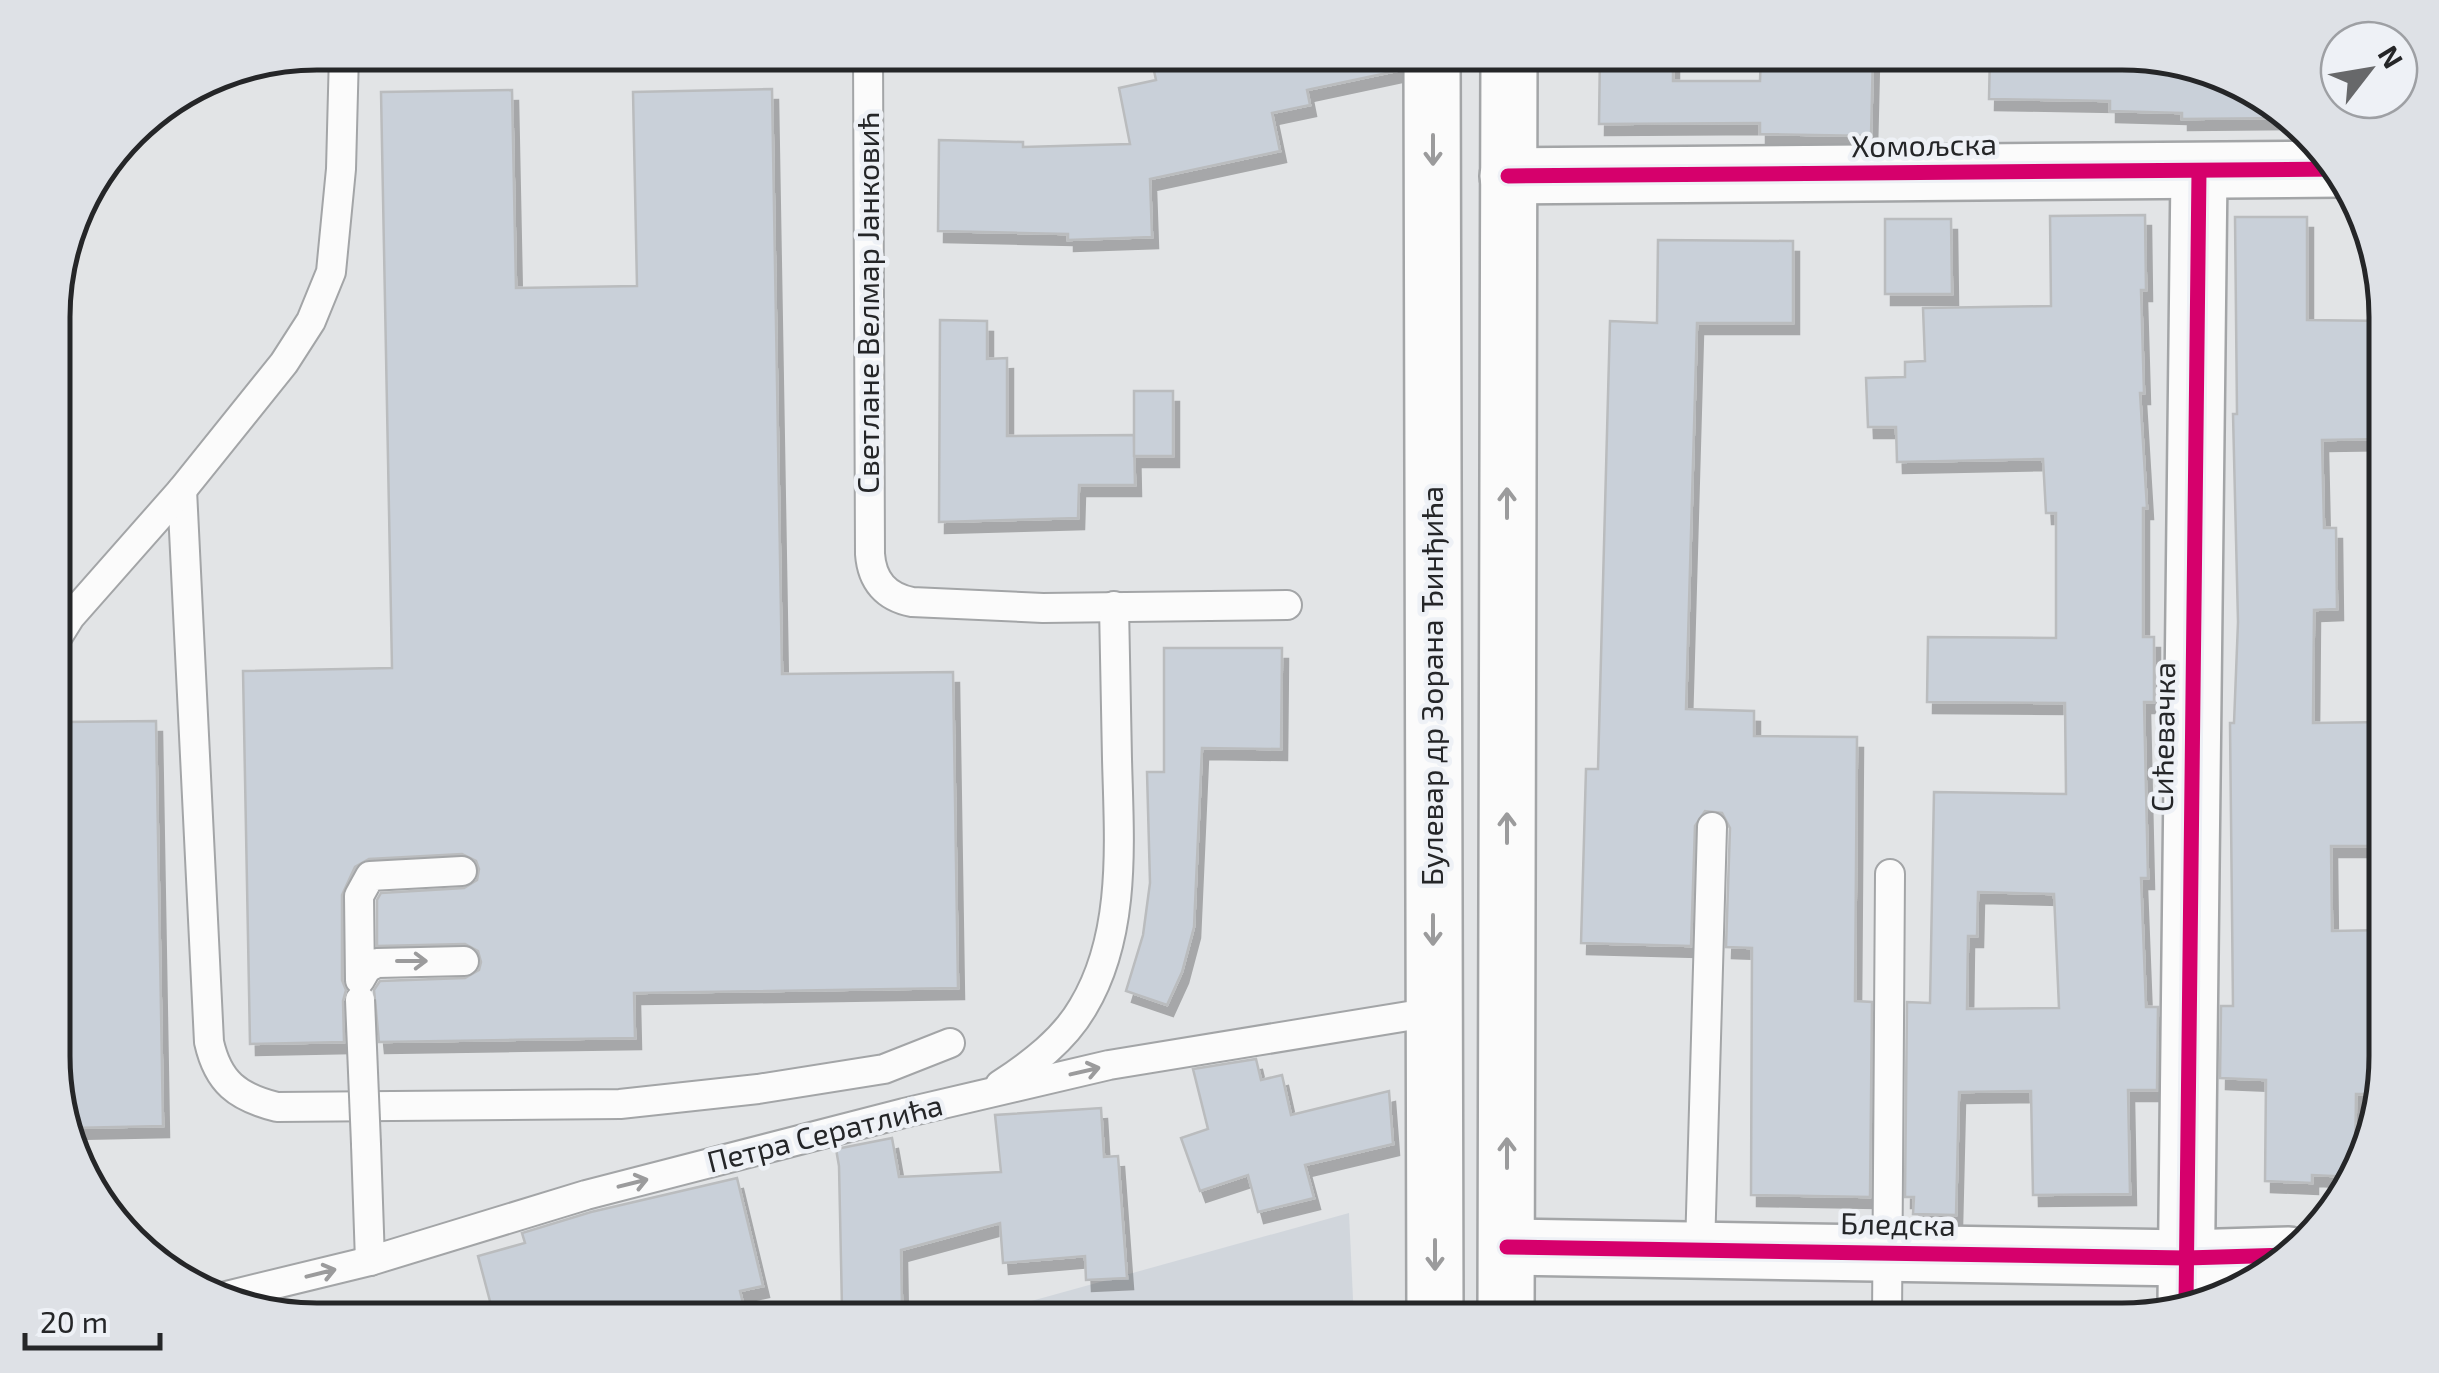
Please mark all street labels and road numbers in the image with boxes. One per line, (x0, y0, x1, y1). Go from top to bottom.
street label: Светлане Велмар Јанковић (849, 112, 885, 494)
street label: Хомољска (1851, 125, 1997, 163)
street label: Булевар др Зорана Ђинђића (1413, 486, 1450, 886)
street label: Сићевачка (2143, 662, 2181, 812)
street label: Петра Сератлића (703, 1085, 946, 1179)
street label: Бледска (1840, 1204, 1956, 1242)

